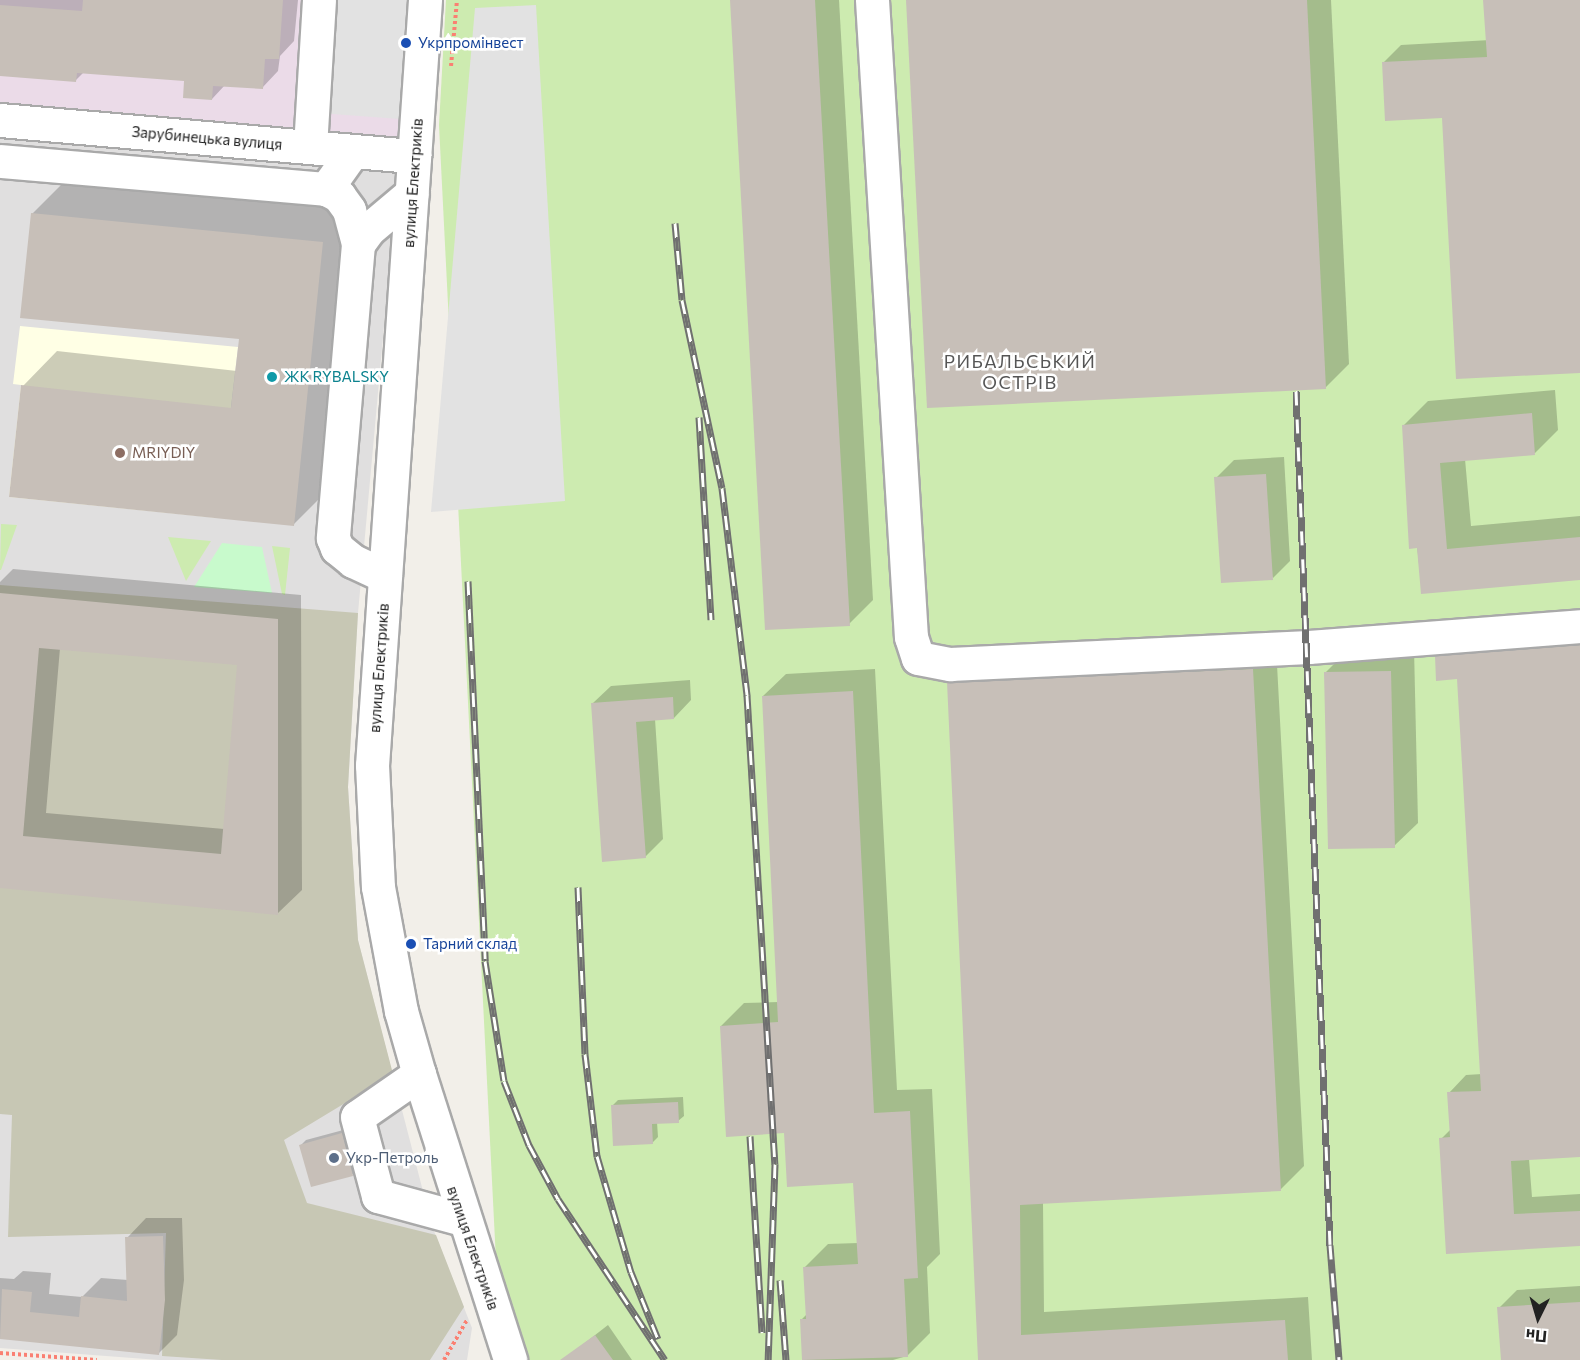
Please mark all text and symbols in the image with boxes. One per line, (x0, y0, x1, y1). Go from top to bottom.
place label: Укрпромінвест (418, 34, 524, 52)
marker: Укрпромінвест (399, 36, 413, 50)
street label: вулиця Електриків (399, 118, 427, 248)
street label: Зарубинецька вулиця (131, 122, 283, 154)
district label: РИБАЛЬСЬКИЙ ОСТРІВ (944, 351, 1096, 394)
place label: ЖК RYBALSKY (284, 368, 389, 386)
marker: ЖК RYBALSKY (265, 370, 279, 384)
place label: MRIYDIY (132, 444, 195, 462)
marker: MRIYDIY (113, 446, 127, 460)
street label: вулиця Електриків (365, 603, 393, 733)
place label: Тарний склад (423, 935, 517, 953)
marker: Тарний склад (404, 937, 418, 951)
place label: Укр-Петроль (346, 1149, 438, 1167)
marker: Укр-Петроль (327, 1151, 341, 1165)
street label: вулиця Електриків (443, 1184, 503, 1312)
north arrow (1508, 1288, 1568, 1348)
text: Пн (1525, 1326, 1548, 1347)

